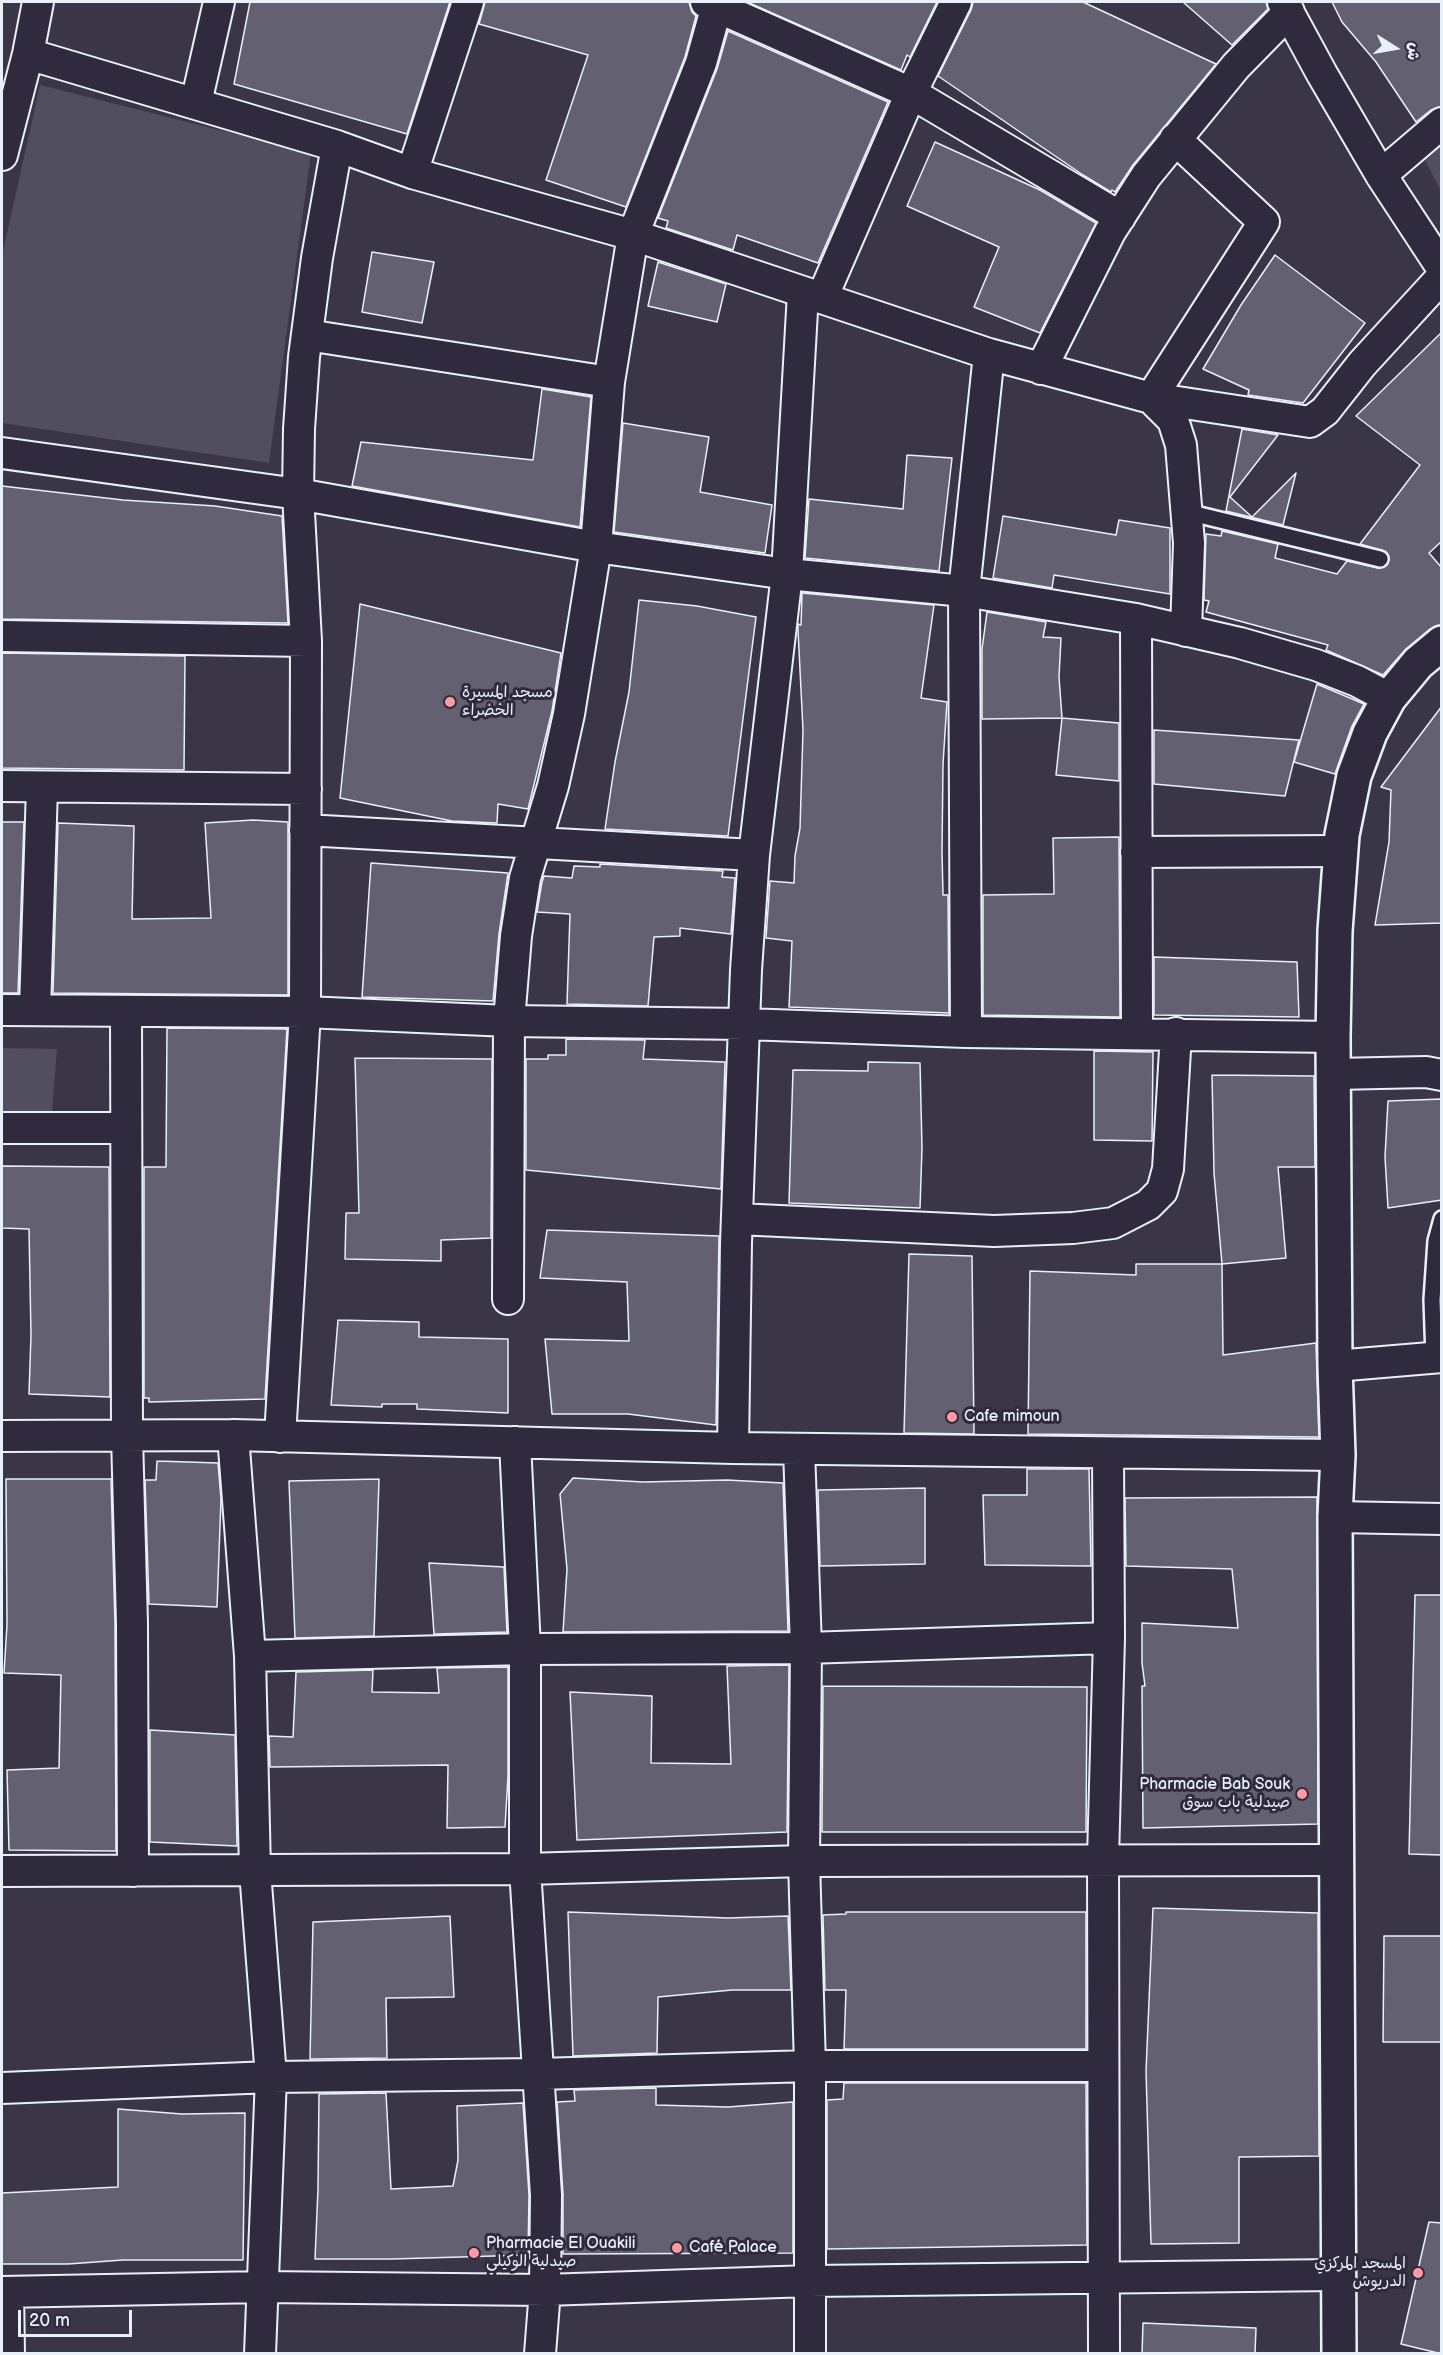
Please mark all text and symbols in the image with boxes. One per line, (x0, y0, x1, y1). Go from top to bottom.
north arrow (1365, 18, 1425, 78)
text: ش (1402, 41, 1424, 62)
place label: مسجد المسيرة الخضراء (462, 683, 553, 721)
marker: مسجد المسيرة الخضراء (443, 695, 457, 709)
place label: Cafe mimoun (964, 1407, 1060, 1427)
marker: Cafe mimoun (945, 1410, 959, 1424)
place label: Pharmacie Bab Souk صيدلية باب سوق (1139, 1775, 1290, 1813)
marker: Pharmacie Bab Souk صيدلية باب سوق (1295, 1787, 1309, 1801)
place label: Pharmacie El Ouakili صيدلية الوكيلي (486, 2234, 636, 2272)
place label: Café Palace (689, 2238, 777, 2258)
marker: Café Palace (670, 2241, 684, 2255)
marker: Pharmacie El Ouakili صيدلية الوكيلي (467, 2246, 481, 2260)
place label: المسجد المركزي الدريوش (1314, 2254, 1406, 2292)
marker: المسجد المركزي الدريوش (1411, 2266, 1425, 2280)
scale bar (21, 2298, 135, 2336)
text: 20 m (29, 2310, 70, 2331)

